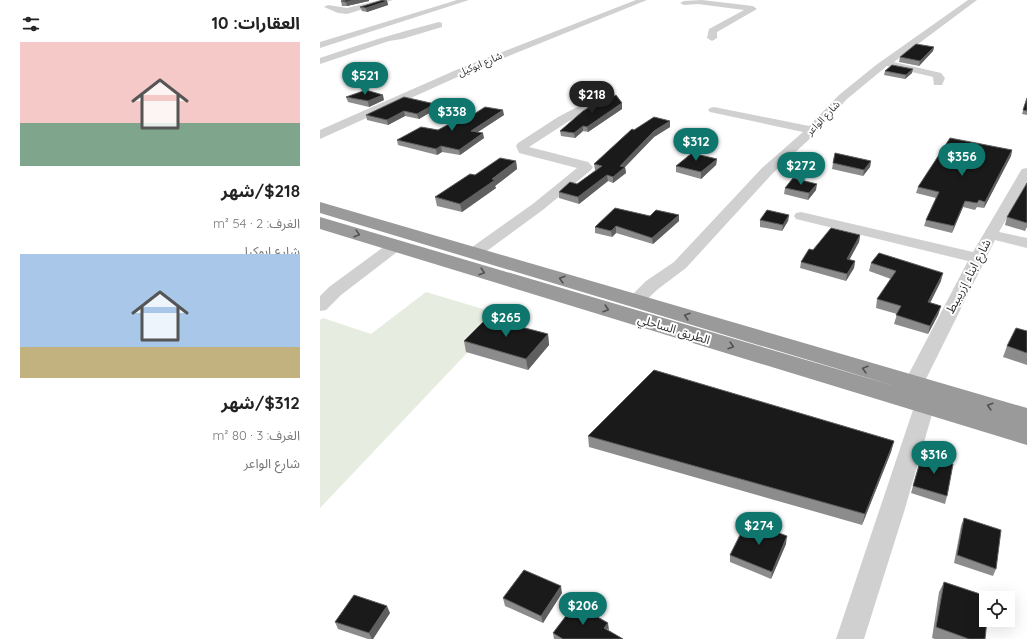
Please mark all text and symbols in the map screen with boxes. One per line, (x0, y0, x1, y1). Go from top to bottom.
text: العقارات: 10 (211, 12, 300, 33)
icon: filters (20, 13, 42, 35)
street label: شارع ابوكيل (456, 49, 505, 80)
pin: $521 (341, 62, 389, 96)
text: $521 (351, 67, 379, 83)
icon: home (124, 68, 196, 140)
pin: $218 (568, 81, 616, 115)
text: $218 (578, 86, 606, 102)
pin: $338 (428, 98, 476, 132)
street label: شارع الواعر (803, 98, 844, 140)
text: $338 (438, 103, 466, 119)
pin: $312 (672, 128, 720, 162)
text: $312 (682, 133, 710, 149)
pin: $356 (938, 143, 986, 177)
text: $356 (947, 148, 977, 164)
pin: $272 (777, 152, 825, 186)
text: $272 (786, 157, 816, 173)
text: $218/شهر (221, 180, 300, 201)
text: الغرف: 2 · 54 m² (213, 215, 300, 231)
one-way arrow (354, 230, 361, 238)
street label: شارع ابناء إزريبيط (942, 236, 996, 317)
text: شارع ابوكيل (239, 243, 300, 259)
one-way arrow (478, 267, 485, 276)
one-way arrow (559, 275, 566, 284)
icon: home (124, 280, 196, 352)
pin: $265 (482, 304, 530, 338)
one-way arrow (603, 304, 610, 313)
text: $265 (491, 309, 521, 325)
street label: الطريق الساحلي (635, 311, 712, 350)
one-way arrow (683, 312, 690, 321)
one-way arrow (727, 341, 734, 350)
one-way arrow (862, 365, 869, 374)
text: $312/شهر (221, 392, 300, 413)
one-way arrow (986, 402, 993, 411)
text: الغرف: 3 · 80 m² (212, 427, 300, 443)
pin: $316 (910, 441, 958, 475)
text: $316 (921, 446, 948, 462)
text: شارع الواعر (244, 455, 300, 471)
pin: $274 (735, 512, 783, 546)
text: $274 (744, 517, 774, 533)
map controls (979, 591, 1015, 627)
button: locate (979, 591, 1015, 627)
pin: $206 (559, 592, 607, 626)
text: $206 (568, 597, 598, 613)

